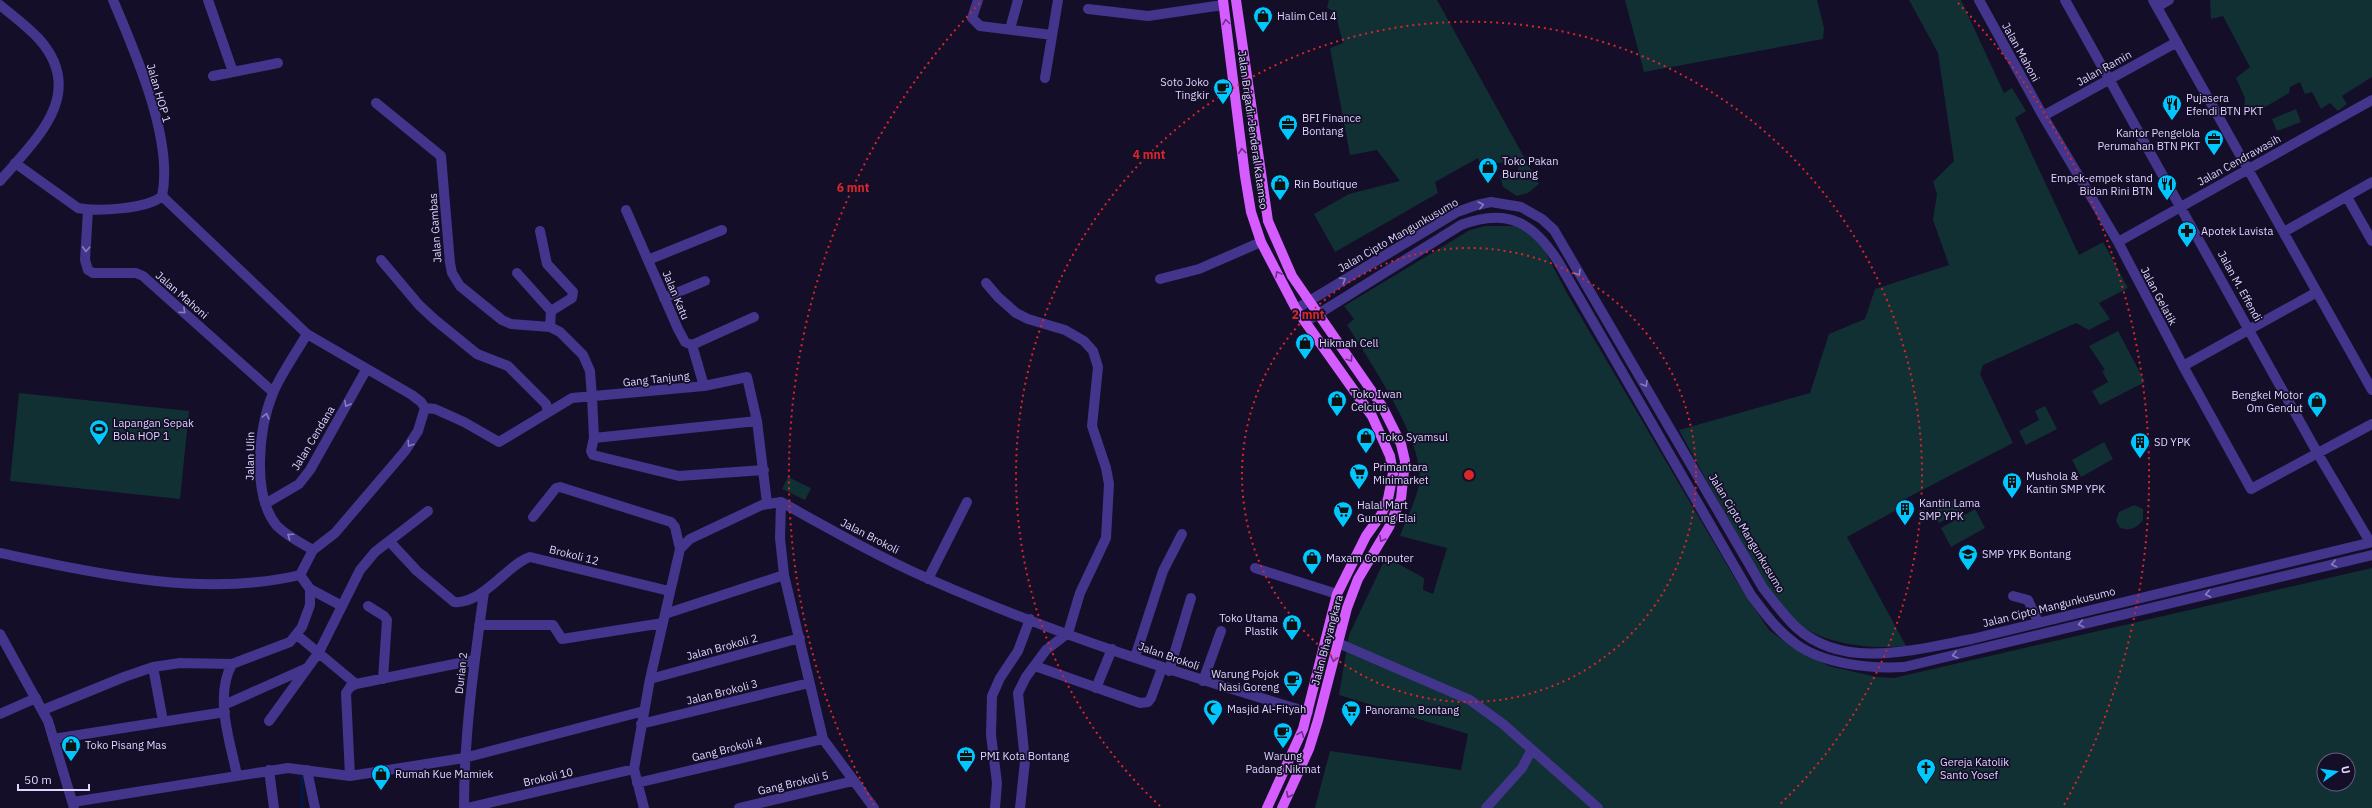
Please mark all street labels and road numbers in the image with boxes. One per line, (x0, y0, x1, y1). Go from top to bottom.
street label: Jalan Mahoni (1999, 20, 2043, 84)
street label: Jalan Ramin (2074, 47, 2134, 89)
street label: Jalan Brigadir Jenderal Katamso (1235, 50, 1271, 210)
street label: Jalan HOP 1 (144, 62, 174, 124)
street label: Jalan Cendrawasih (2195, 131, 2283, 189)
street label: Jalan Gambas (426, 193, 444, 263)
street label: Jalan Cipto Mangunkusumo (1335, 195, 1461, 275)
street label: Jalan M. Effendi (2215, 248, 2265, 324)
street label: Jalan Gelatik (2138, 264, 2180, 328)
street label: Jalan Mahoni (153, 268, 211, 322)
street label: Jalan Katu (659, 268, 693, 322)
street label: Gang Tanjung (622, 369, 690, 389)
street label: Jalan Cendana (288, 403, 338, 473)
street label: Jalan Ulin (243, 432, 257, 480)
street label: Jalan Cipto Mangunkusumo (1706, 471, 1788, 595)
street label: Jalan Brokoli (838, 515, 902, 557)
street label: Brokoli 12 (548, 542, 600, 568)
street label: Jalan Cipto Mangunkusumo (1981, 584, 2117, 630)
street label: Jalan Bhayangkara (1308, 593, 1346, 687)
street label: Jalan Brokoli 2 (685, 631, 759, 663)
street label: Jalan Brokoli (1136, 639, 1202, 673)
street label: Durian 2 (452, 652, 470, 694)
street label: Jalan Brokoli 3 (685, 676, 759, 708)
street label: Gang Brokoli 4 (690, 733, 764, 765)
street label: Brokoli 10 (522, 764, 574, 790)
street label: Gang Brokoli 5 (756, 768, 830, 798)

